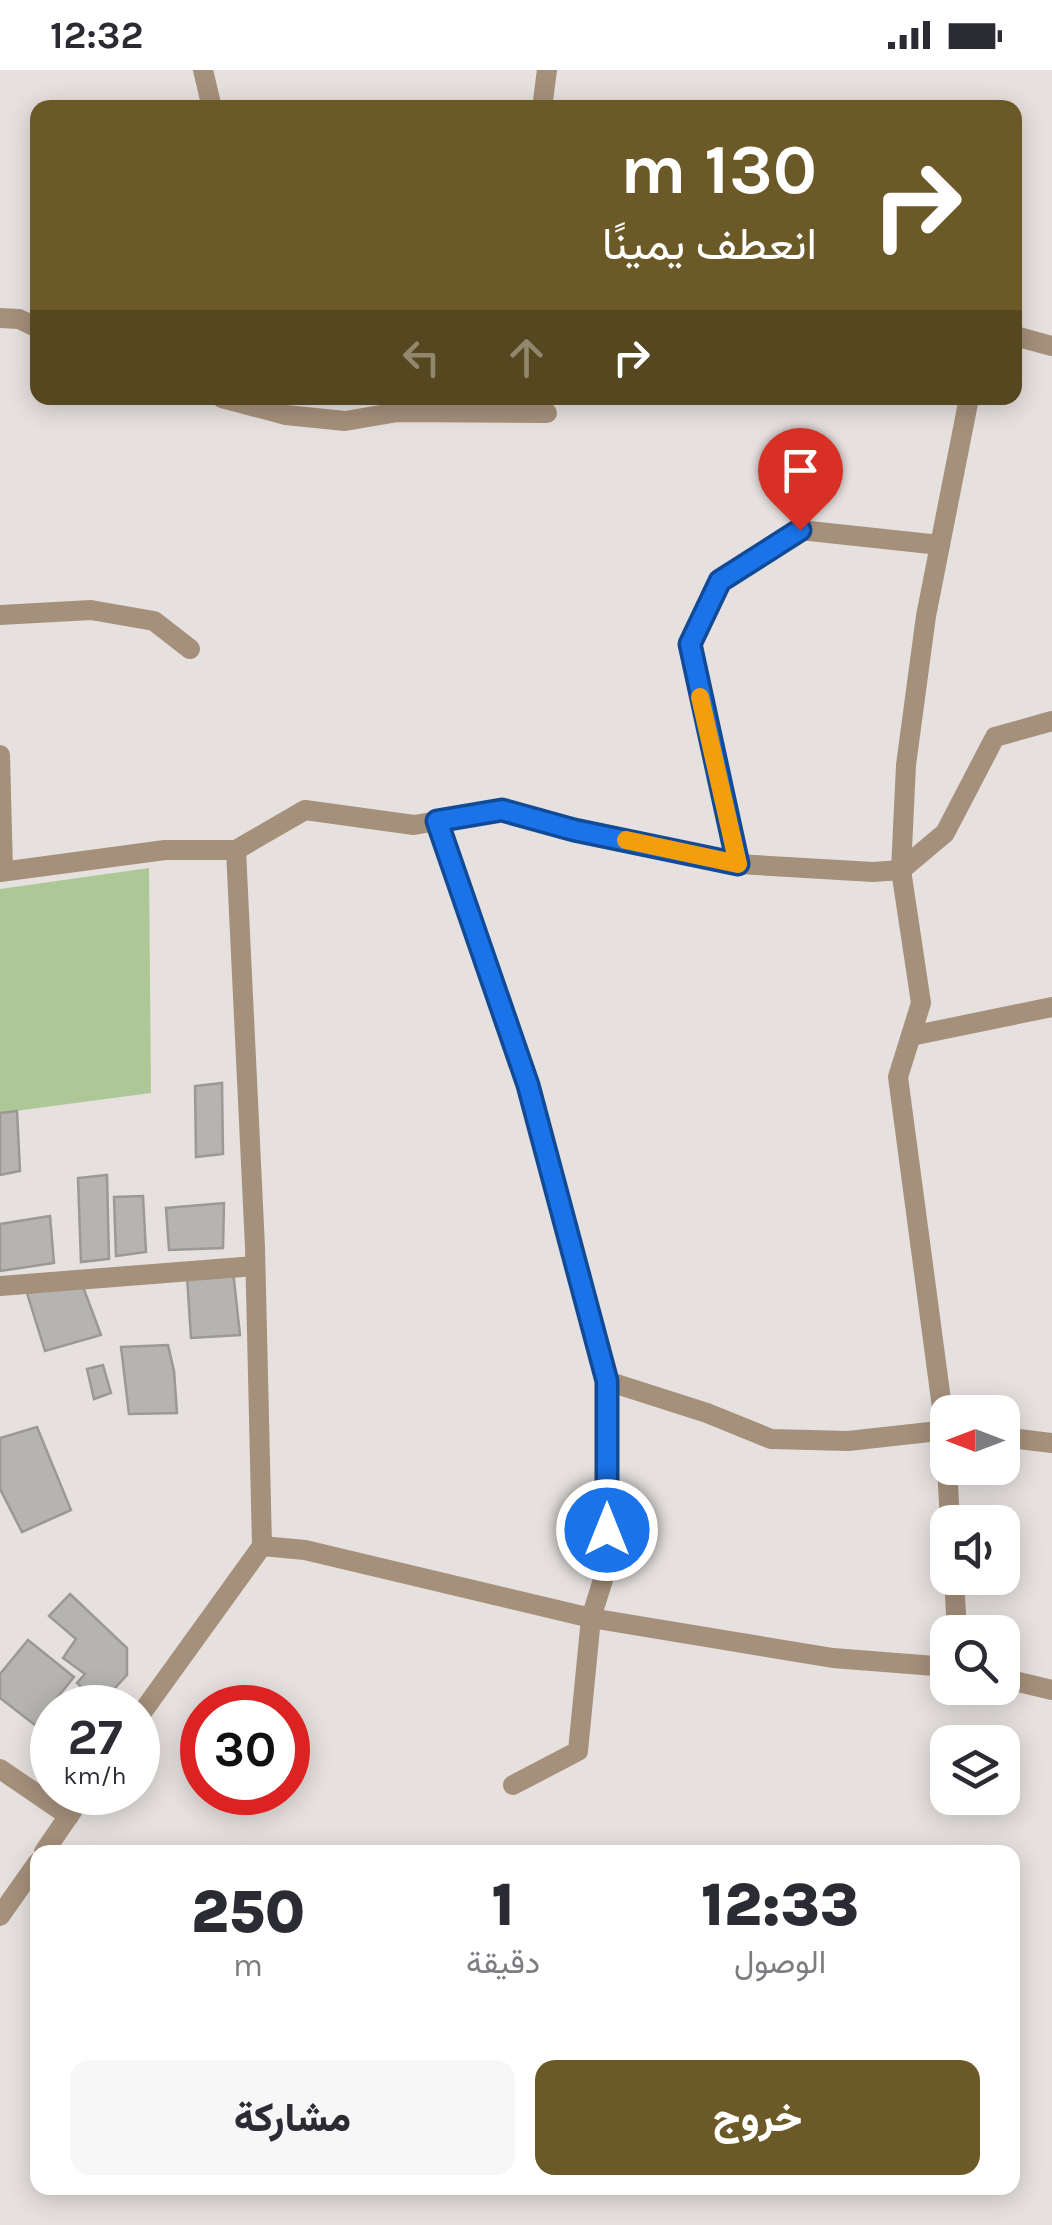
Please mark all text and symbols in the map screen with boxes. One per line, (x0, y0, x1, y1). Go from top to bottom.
text: 12:32 (50, 13, 143, 58)
text: 130 m (620, 129, 817, 211)
icon: right (852, 140, 982, 270)
text: انعطف يمينًا (602, 218, 817, 270)
icon: left (394, 330, 449, 385)
icon: ahead (499, 330, 554, 385)
icon: right (604, 330, 659, 385)
pin (758, 428, 843, 531)
icon: arrive (773, 443, 828, 498)
north arrow (930, 1395, 1020, 1485)
map controls (930, 1395, 1020, 1815)
position arrow (555, 1478, 659, 1582)
button: sound (930, 1505, 1020, 1595)
button: search (930, 1615, 1020, 1705)
speed limit sign: 30 (180, 1685, 310, 1815)
text: 27 (67, 1708, 123, 1767)
button: layers (930, 1725, 1020, 1815)
text: km/h (63, 1761, 127, 1790)
text: 1 (492, 1870, 515, 1940)
text: 12:33 (701, 1870, 859, 1940)
text: 250 (191, 1877, 305, 1947)
text: دقيقة (466, 1944, 540, 1981)
text: الوصول (734, 1944, 826, 1981)
text: m (233, 1947, 263, 1984)
button: مشاركة (70, 2060, 515, 2175)
button: خروج (535, 2060, 980, 2175)

